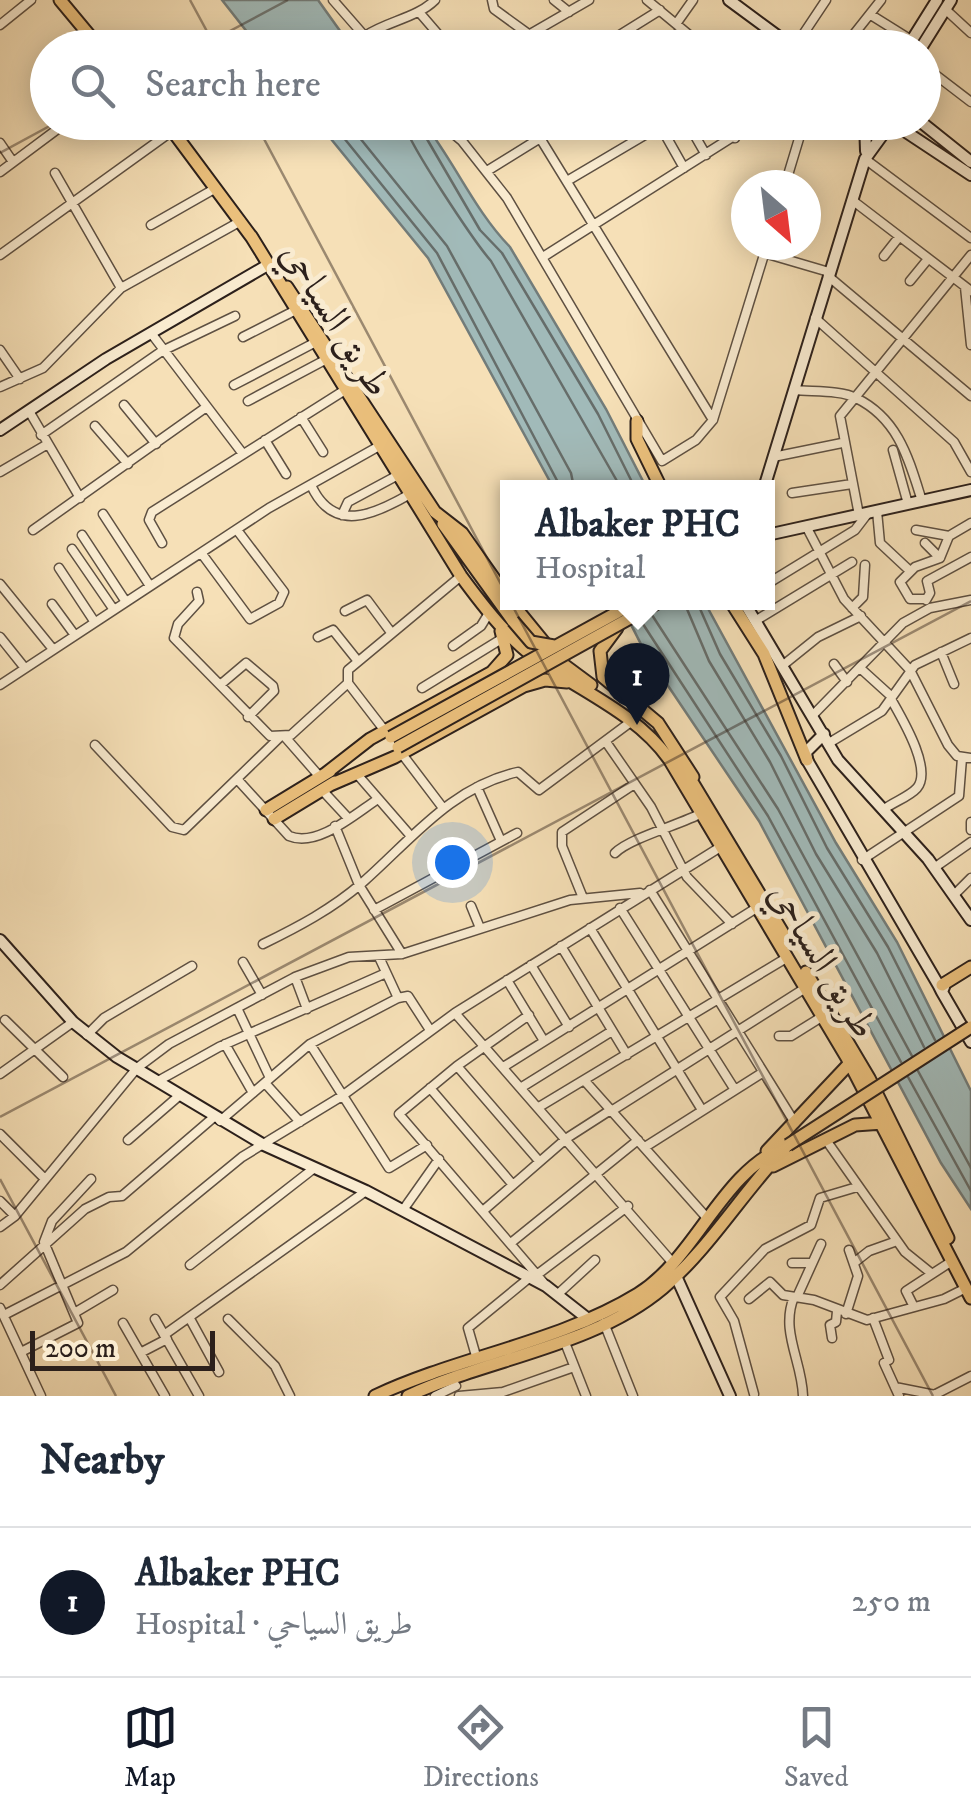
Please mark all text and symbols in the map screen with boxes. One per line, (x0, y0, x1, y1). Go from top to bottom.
search box (30, 30, 941, 140)
icon: search (65, 58, 120, 113)
text: Search here (145, 61, 321, 109)
north arrow (731, 170, 821, 260)
street label: طريق السياحي (265, 234, 402, 409)
popup (500, 480, 775, 610)
text: Albaker PHC (535, 501, 740, 549)
text: Hospital (535, 549, 645, 589)
pin: 1 (604, 642, 670, 725)
your location (427, 837, 478, 888)
street label: طريق السياحي (753, 874, 888, 1050)
scale bar (30, 1326, 215, 1370)
text: 200 m (45, 1331, 116, 1366)
text: Nearby (40, 1435, 164, 1487)
text: Albaker PHC (135, 1550, 340, 1598)
text: 1 (67, 1582, 78, 1622)
text: 250 m (851, 1582, 931, 1622)
text: Hospital · طريق السياحي (135, 1605, 413, 1645)
tab: Map (123, 1700, 178, 1795)
tab: Directions (423, 1700, 539, 1795)
tab: Saved (784, 1700, 848, 1795)

